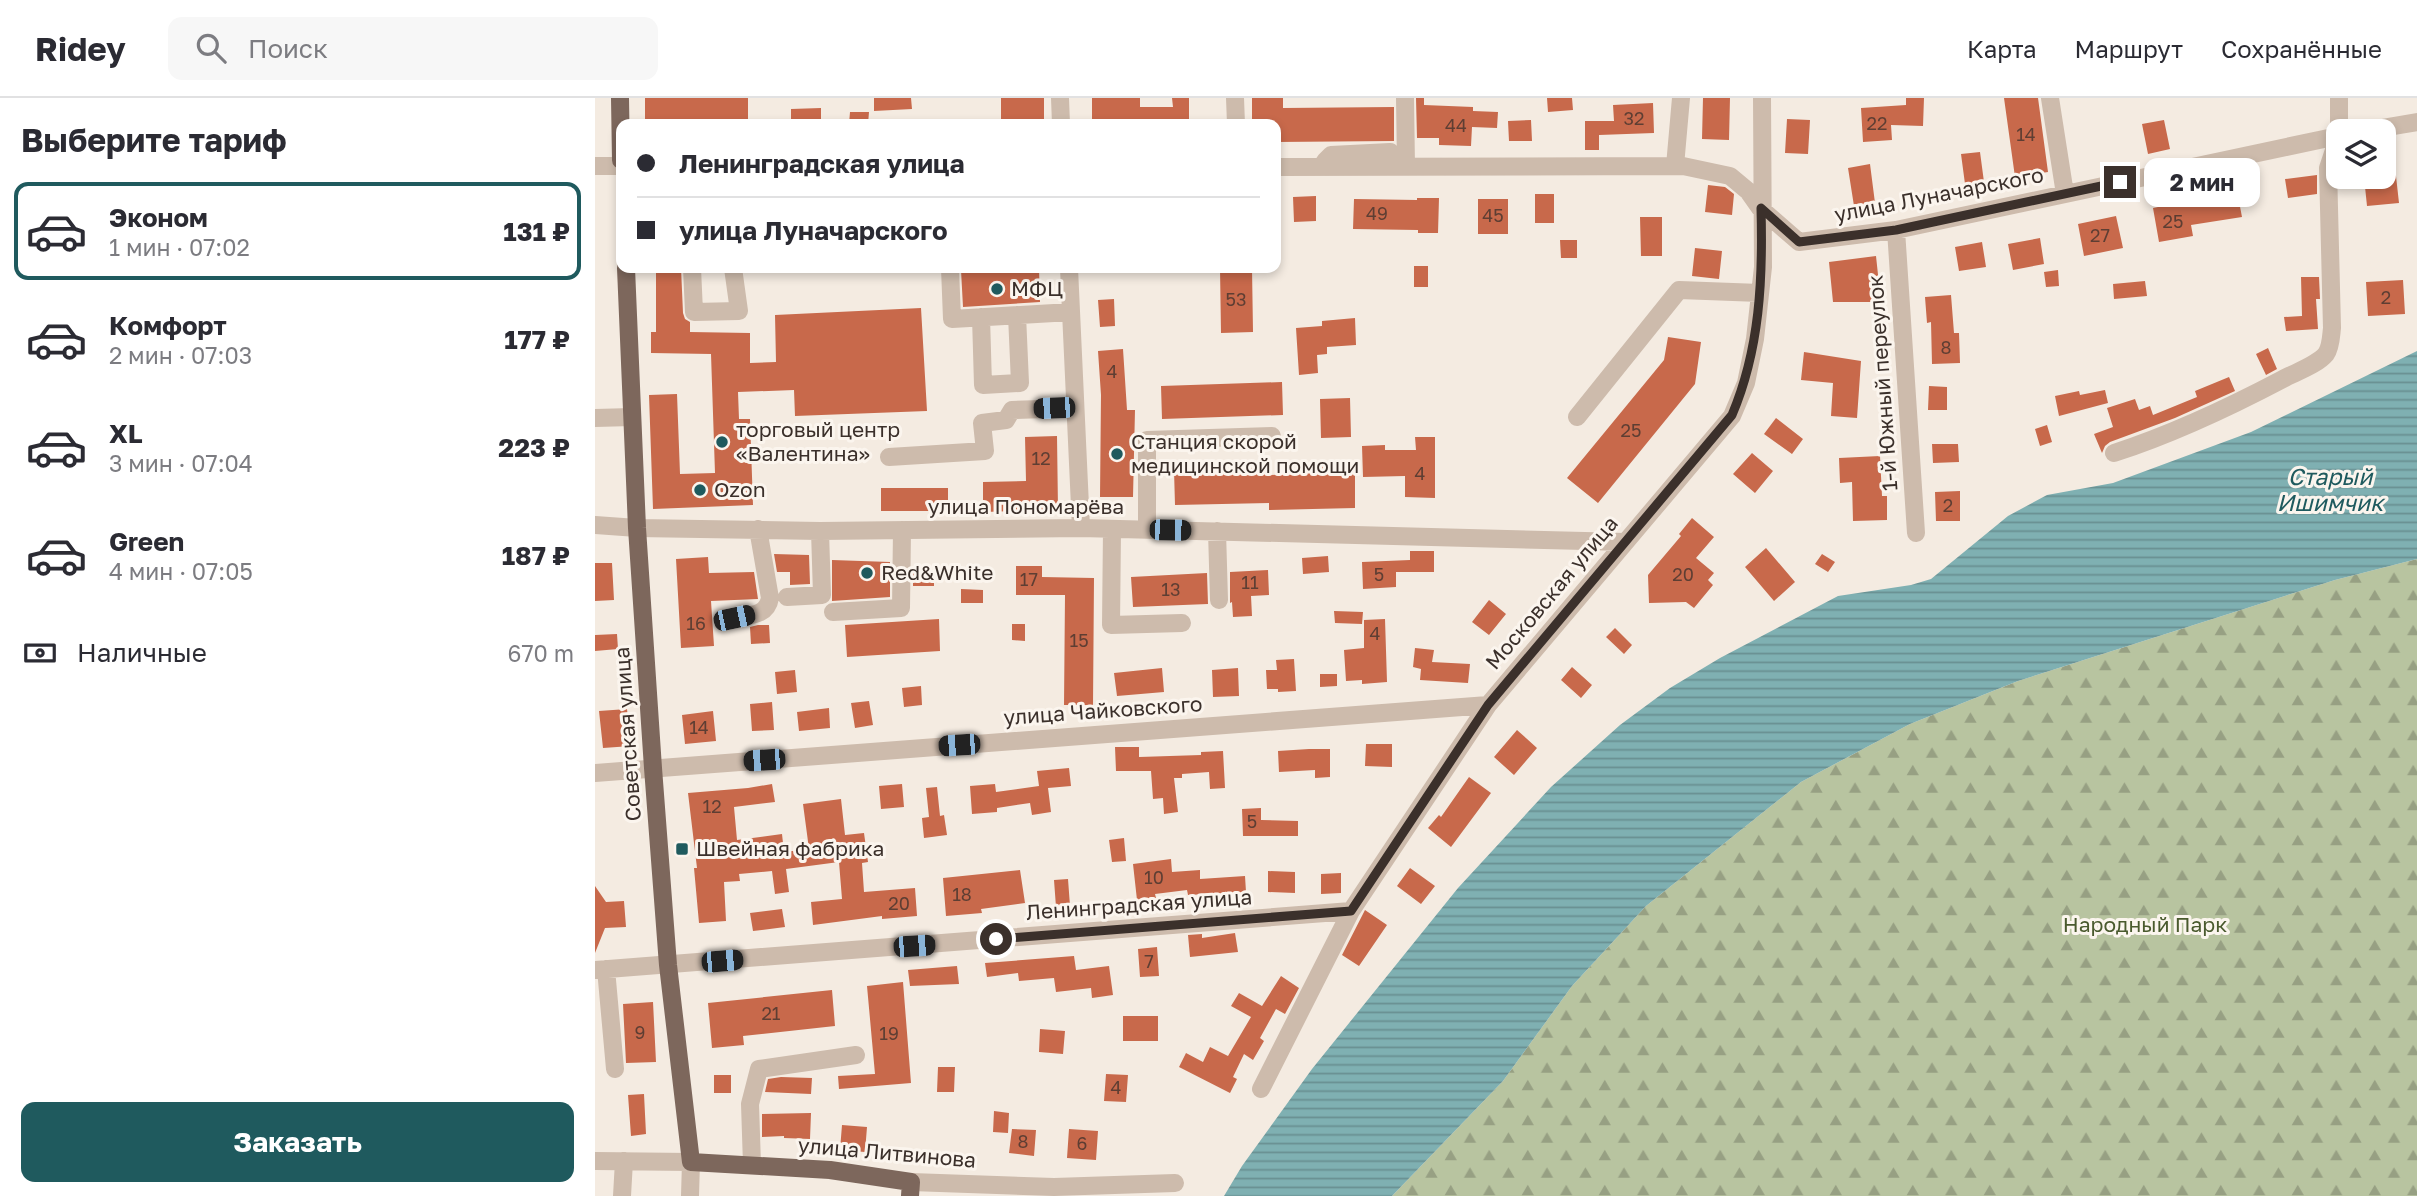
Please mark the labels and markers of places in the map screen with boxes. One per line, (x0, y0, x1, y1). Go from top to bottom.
place label: МФЦ (1011, 275, 1063, 301)
marker: МФЦ (989, 281, 1005, 297)
place label: торговый центр «Валентина» (736, 416, 900, 466)
place label: Станция скорой медицинской помощи (1131, 428, 1359, 478)
marker: торговый центр «Валентина» (714, 434, 730, 450)
marker: Станция скорой медицинской помощи (1109, 446, 1125, 462)
place label: Ozon (714, 476, 766, 502)
marker: Ozon (692, 482, 708, 498)
place label: Red&White (881, 559, 994, 585)
marker: Red&White (859, 565, 875, 581)
place label: Швейная фабрика (696, 835, 884, 861)
marker: Швейная фабрика (674, 841, 690, 857)

